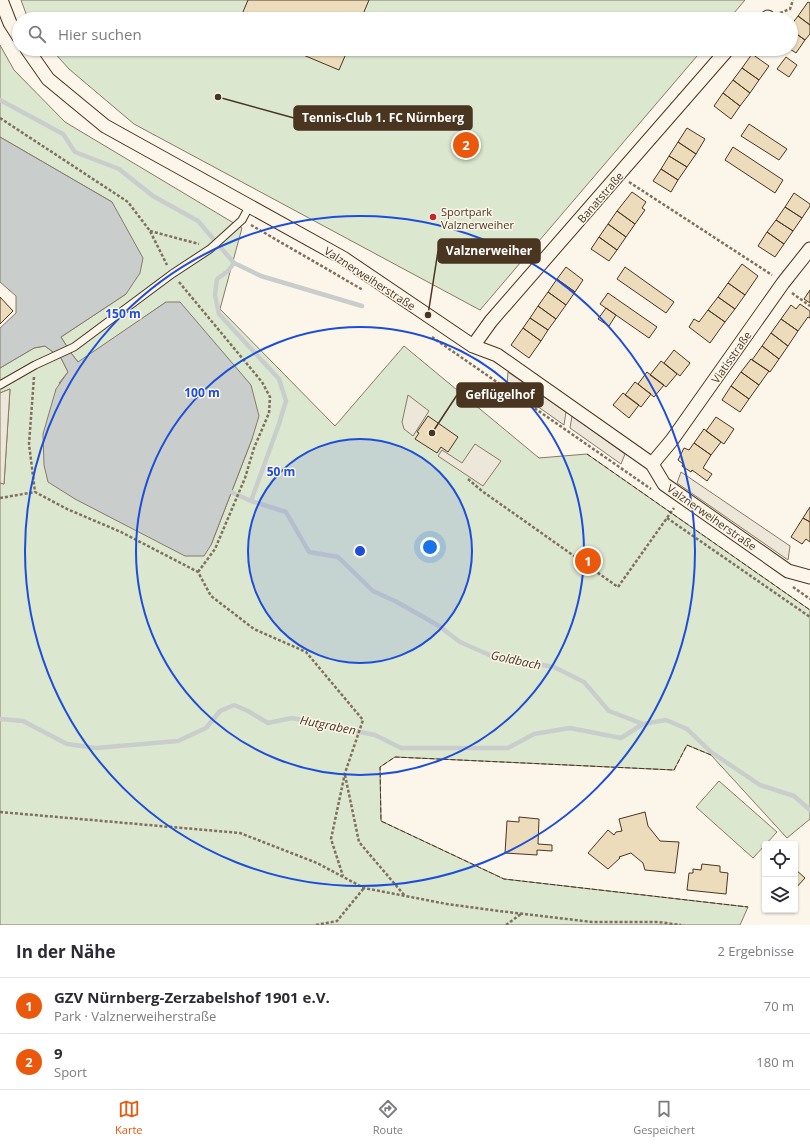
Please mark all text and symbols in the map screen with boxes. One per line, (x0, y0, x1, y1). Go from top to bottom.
search box (12, 12, 798, 56)
icon: search (26, 23, 48, 45)
text: Hier suchen (58, 24, 142, 44)
callout: Tennis-Club 1. FC Nürnberg (294, 106, 472, 130)
text: Tennis-Club 1. FC Nürnberg (302, 109, 464, 126)
pin: 2 (453, 130, 479, 160)
street label: Banatstraße (574, 168, 626, 226)
place label: Sportpark Valznerweiher (441, 204, 514, 232)
marker: Sportpark Valznerweiher (428, 212, 438, 222)
callout: Valznerweiher (438, 239, 540, 263)
text: Valznerweiher (446, 242, 533, 259)
street label: Valznerweiherstraße (322, 243, 418, 313)
text: 150 m (105, 305, 141, 322)
street label: Viatisstraße (708, 328, 754, 386)
callout: Geflügelhof (457, 383, 543, 407)
text: 100 m (184, 384, 220, 401)
text: Geflügelhof (465, 386, 536, 403)
text: 50 m (267, 463, 295, 480)
street label: Valznerweiherstraße (664, 481, 760, 553)
your location (420, 537, 440, 557)
centre of rings (353, 544, 367, 558)
pin: 1 (575, 546, 601, 576)
water label: Goldbach (489, 646, 543, 674)
water label: Hutgraben (299, 711, 357, 739)
map controls (762, 841, 798, 913)
button: locate (762, 841, 798, 877)
button: layers (762, 877, 798, 913)
text: In der Nähe (16, 940, 115, 963)
text: 2 Ergebnisse (717, 942, 794, 960)
text: GZV Nürnberg-Zerzabelshof 1901 e.V. (54, 987, 330, 1007)
text: 1 (25, 997, 33, 1015)
text: 70 m (764, 997, 794, 1015)
text: Park · Valznerweiherstraße (54, 1007, 216, 1025)
text: 9 (54, 1043, 63, 1063)
text: 2 (25, 1053, 33, 1071)
text: 180 m (756, 1053, 794, 1071)
text: Sport (54, 1063, 87, 1081)
tab: Karte (115, 1098, 143, 1137)
tab: Route (373, 1098, 403, 1137)
tab: Gespeichert (633, 1098, 695, 1137)

